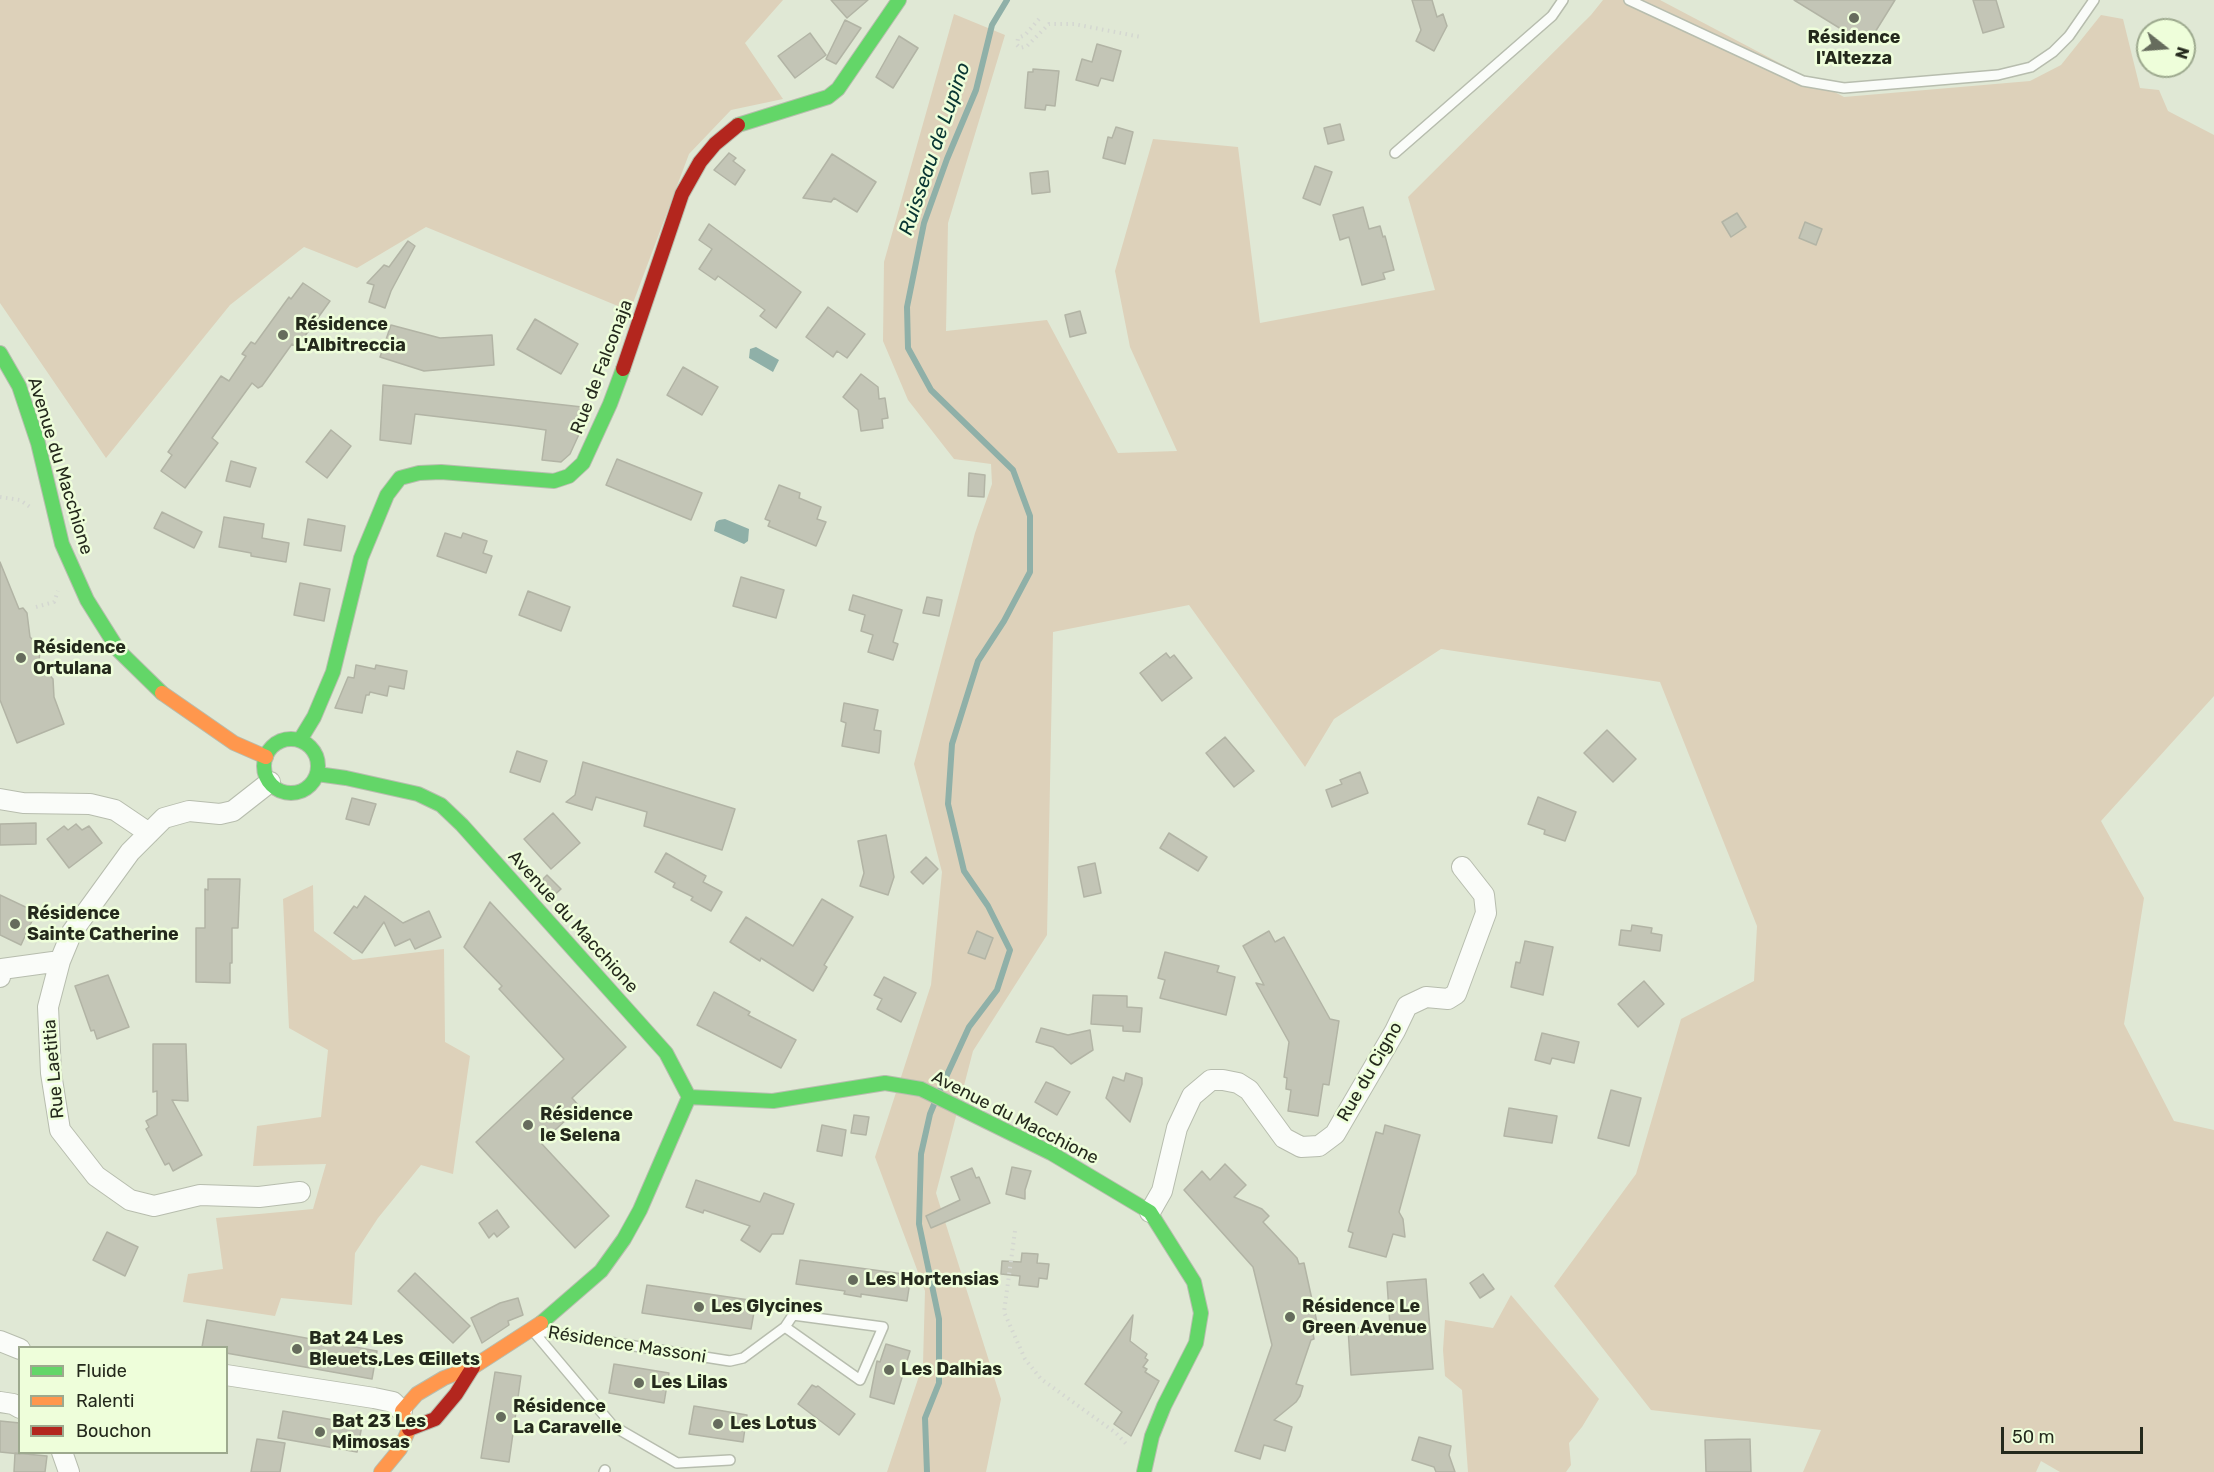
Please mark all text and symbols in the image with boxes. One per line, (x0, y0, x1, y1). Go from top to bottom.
marker: Résidence l'Altezza (1847, 11, 1861, 25)
north arrow (2136, 18, 2196, 78)
place label: Résidence l'Altezza (1807, 27, 1901, 70)
text: N (2171, 45, 2193, 61)
water label: Ruisseau de Lupino (894, 59, 976, 239)
street label: Rue de Falconaja (566, 297, 638, 437)
place label: Résidence L'Albitreccia (295, 314, 406, 356)
marker: Résidence L'Albitreccia (276, 328, 290, 342)
street label: Avenue du Macchione (23, 375, 97, 557)
place label: Résidence Ortulana (33, 637, 126, 680)
marker: Résidence Ortulana (14, 651, 28, 665)
street label: Avenue du Macchione (503, 846, 643, 998)
place label: Résidence Sainte Catherine (27, 903, 179, 946)
marker: Résidence Sainte Catherine (8, 917, 22, 931)
street label: Rue Laetitia (39, 1018, 69, 1120)
street label: Rue du Cigno (1333, 1018, 1407, 1126)
street label: Avenue du Macchione (928, 1067, 1102, 1169)
place label: Résidence le Selena (540, 1104, 633, 1146)
marker: Résidence le Selena (521, 1118, 535, 1132)
place label: Les Hortensias (865, 1269, 999, 1291)
marker: Les Hortensias (846, 1273, 860, 1287)
place label: Les Glycines (711, 1296, 823, 1318)
place label: Résidence Le Green Avenue (1302, 1296, 1427, 1338)
marker: Les Glycines (692, 1300, 706, 1314)
marker: Résidence Le Green Avenue (1283, 1310, 1297, 1324)
street label: Résidence Massoni (546, 1322, 708, 1368)
place label: Bat 24 Les Bleuets,Les Œillets (309, 1328, 480, 1370)
marker: Bat 24 Les Bleuets,Les Œillets (290, 1342, 304, 1356)
legend (18, 1346, 228, 1454)
place label: Les Dalhias (901, 1359, 1002, 1381)
text: Fluide (76, 1360, 127, 1382)
marker: Les Dalhias (882, 1363, 896, 1377)
place label: Les Lilas (651, 1372, 728, 1394)
marker: Les Lilas (632, 1376, 646, 1390)
text: Ralenti (76, 1390, 134, 1412)
place label: Résidence La Caravelle (513, 1396, 622, 1438)
marker: Résidence La Caravelle (494, 1410, 508, 1424)
place label: Bat 23 Les Mimosas (332, 1411, 426, 1454)
place label: Les Lotus (730, 1413, 817, 1435)
scale bar (2004, 1415, 2146, 1453)
marker: Les Lotus (711, 1417, 725, 1431)
text: Bouchon (76, 1420, 151, 1442)
marker: Bat 23 Les Mimosas (313, 1425, 327, 1439)
text: 50 m (2012, 1426, 2055, 1448)

